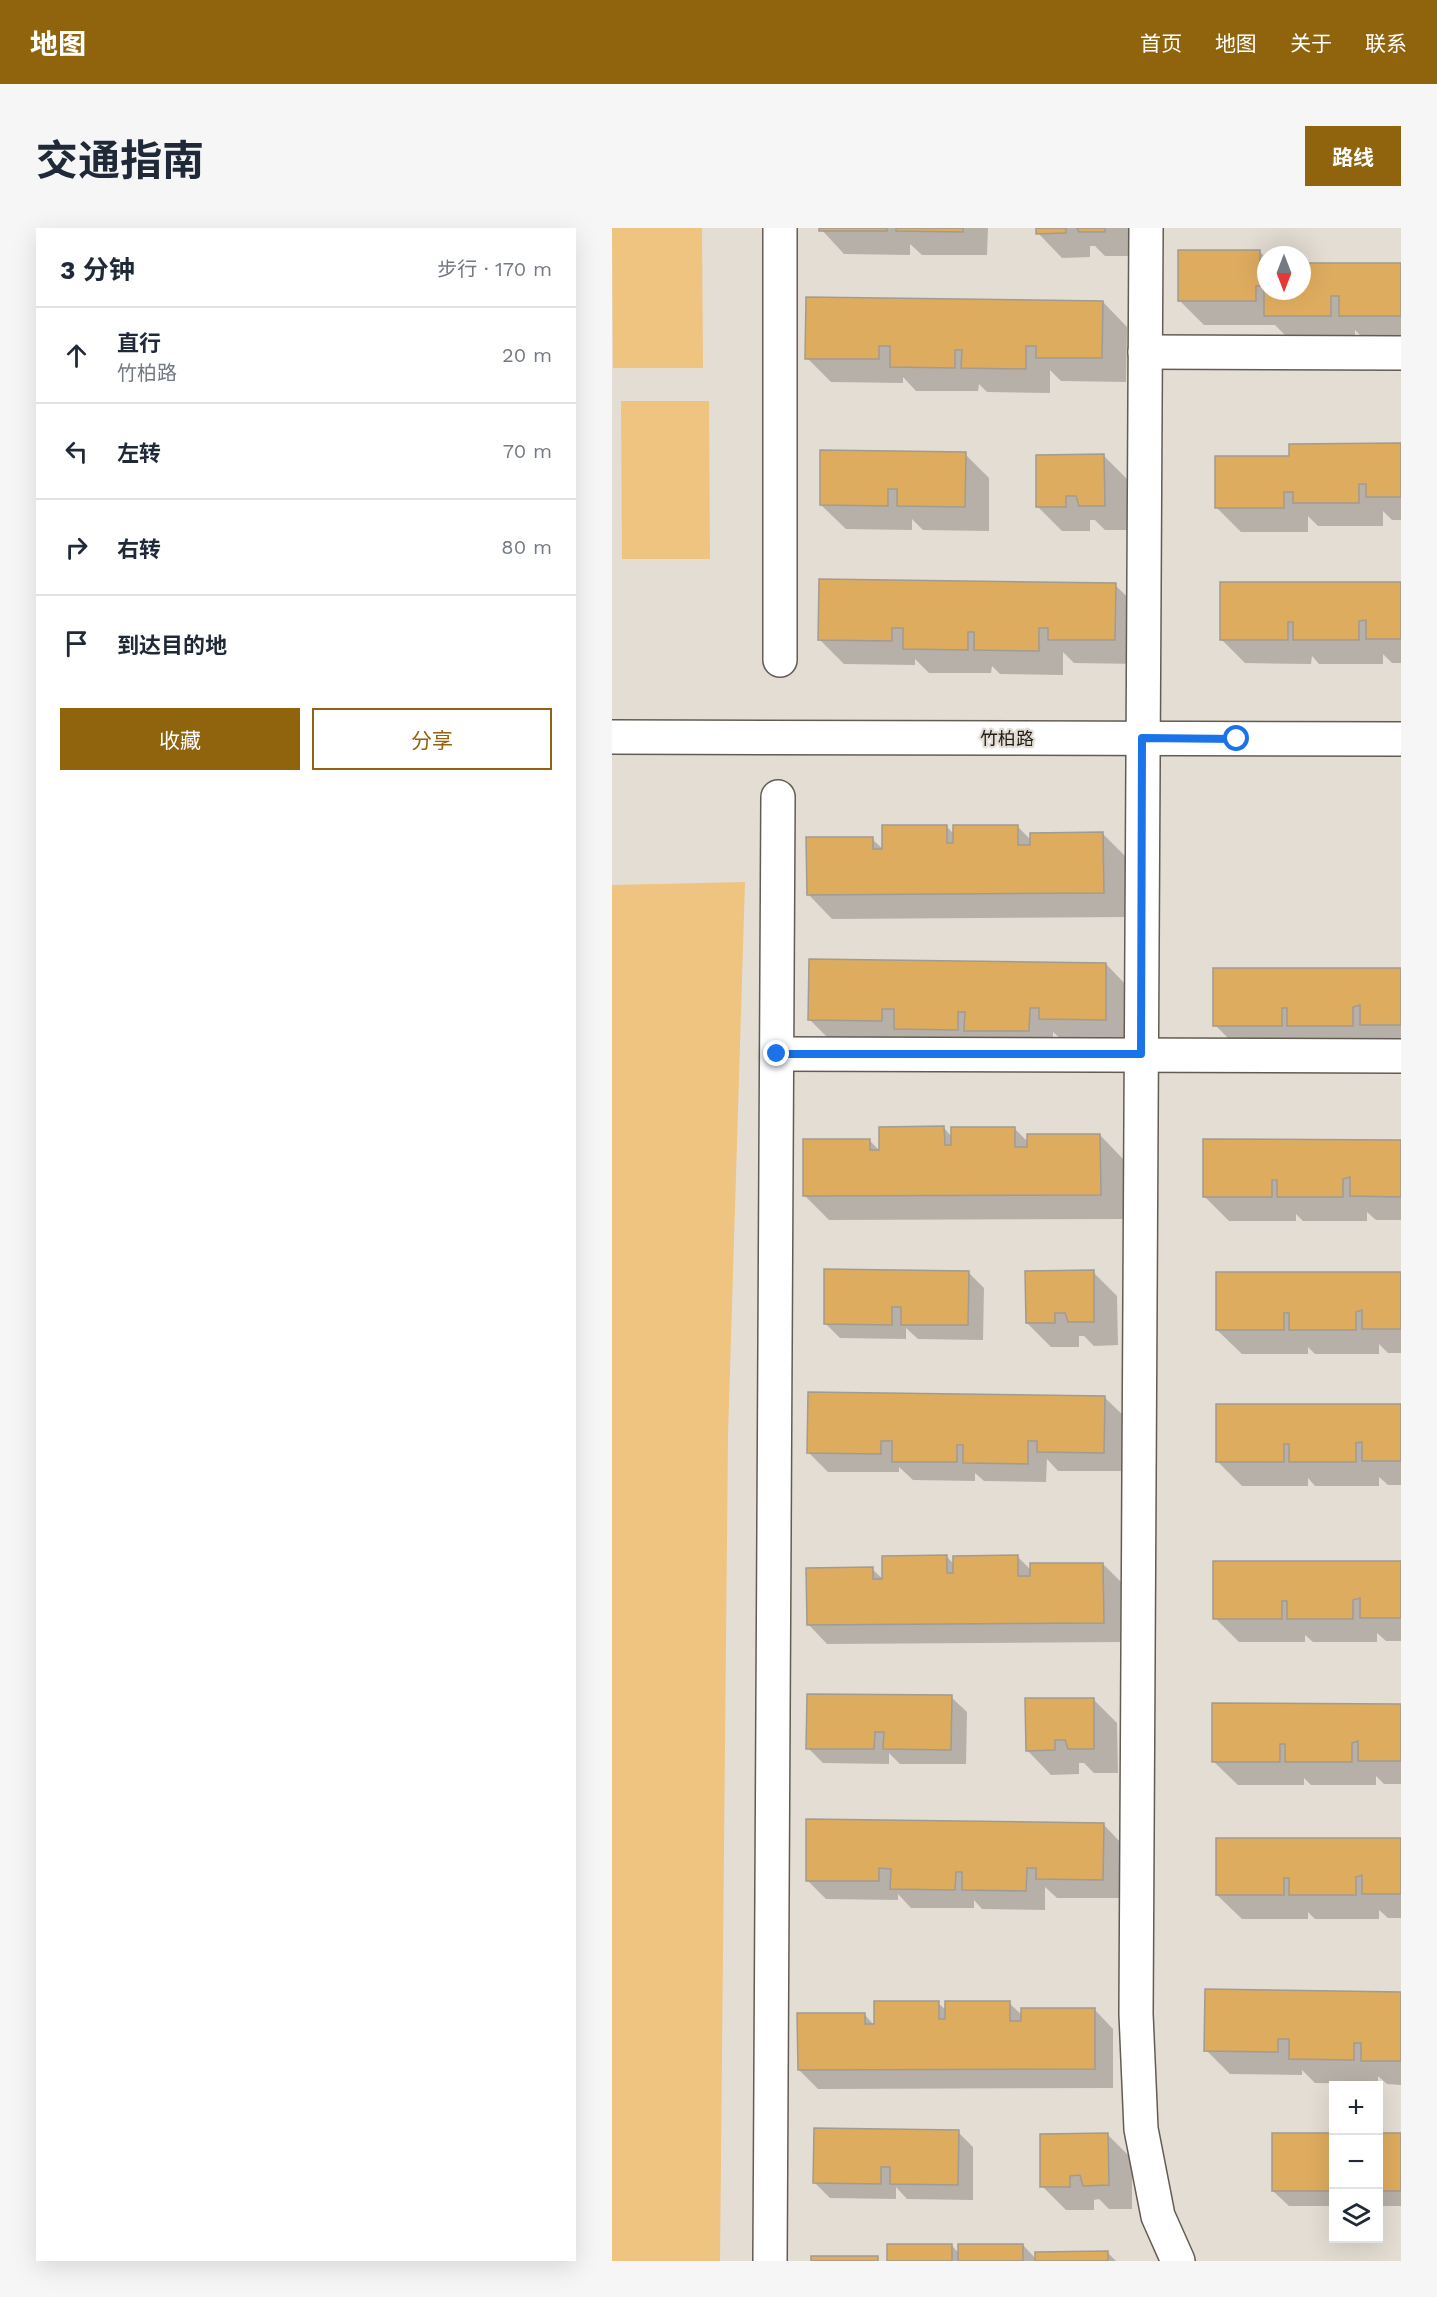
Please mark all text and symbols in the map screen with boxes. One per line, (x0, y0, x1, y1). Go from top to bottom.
text: 地图 (30, 28, 86, 61)
text: 首页 (1140, 31, 1182, 56)
text: 地图 (1215, 31, 1257, 56)
text: 关于 (1290, 31, 1332, 56)
text: 联系 (1365, 31, 1407, 56)
button: 路线 (1305, 126, 1401, 186)
text: 交通指南 (36, 136, 204, 185)
north arrow (1257, 246, 1311, 300)
text: 3 分钟 (60, 255, 135, 285)
text: 步行 · 170 m (437, 257, 552, 281)
text: 直行 (117, 331, 161, 356)
icon: ahead (60, 339, 93, 372)
text: 20 m (502, 343, 552, 367)
text: 竹柏路 (117, 361, 177, 385)
icon: left (60, 435, 93, 468)
text: 70 m (503, 439, 552, 463)
text: 左转 (117, 441, 161, 466)
icon: right (60, 531, 93, 564)
text: 80 m (501, 535, 552, 559)
text: 右转 (117, 537, 161, 562)
icon: arrive (60, 627, 93, 660)
text: 到达目的地 (117, 633, 227, 658)
button: 收藏 (60, 708, 300, 770)
button: 分享 (312, 708, 552, 770)
route start (1223, 725, 1249, 751)
street label: 竹柏路 (980, 728, 1034, 749)
route end (763, 1040, 789, 1066)
map controls (1329, 2081, 1383, 2243)
button: + (1329, 2081, 1383, 2135)
button: − (1329, 2135, 1383, 2189)
button: layers (1329, 2189, 1383, 2243)

